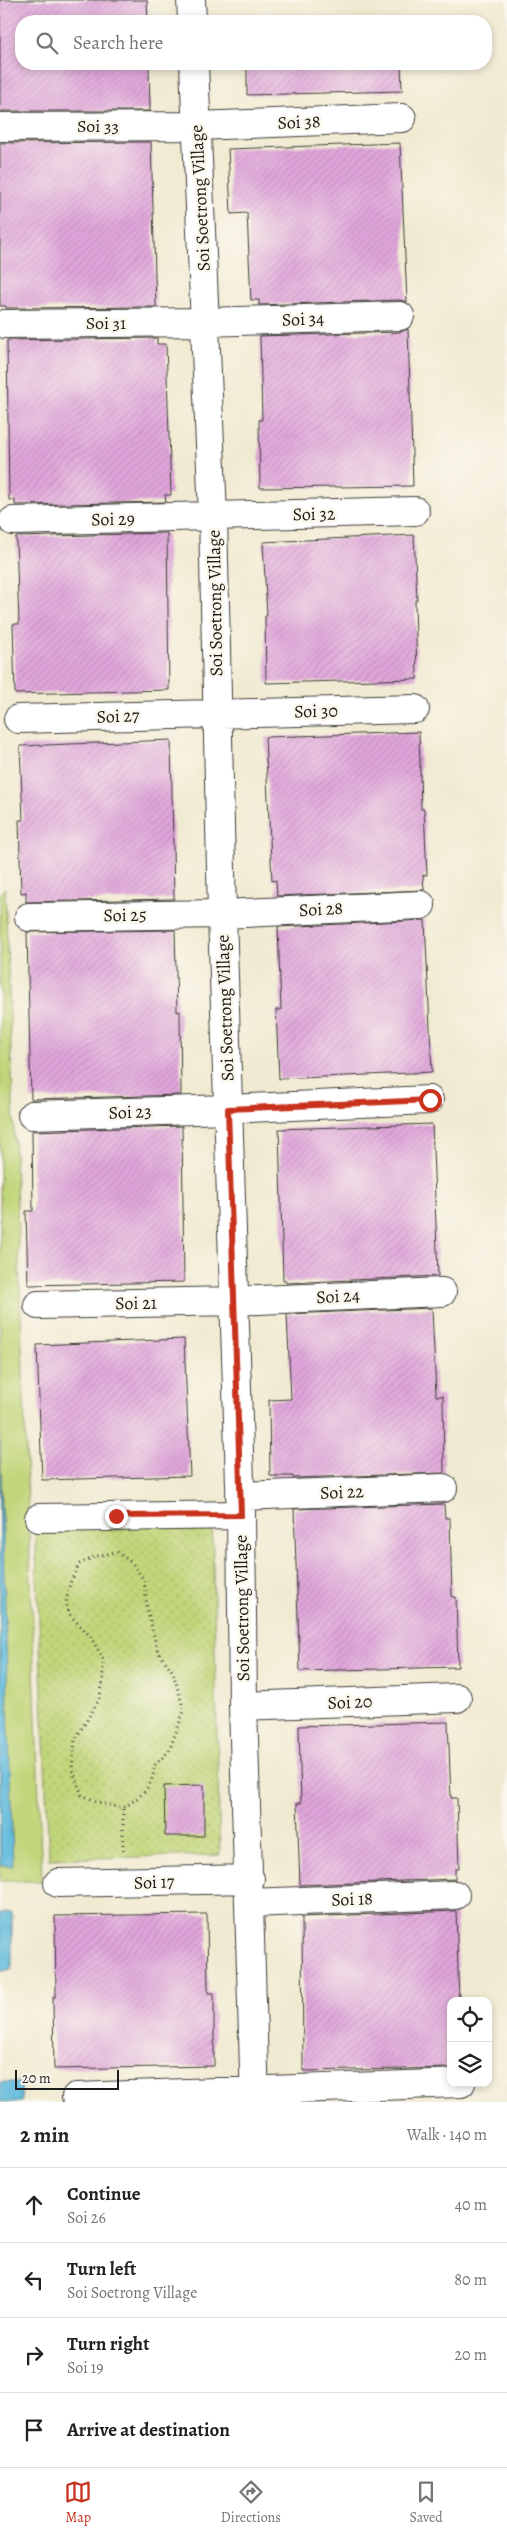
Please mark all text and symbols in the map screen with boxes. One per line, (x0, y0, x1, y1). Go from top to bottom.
search box (15, 15, 492, 70)
icon: search (33, 29, 61, 57)
text: Search here (73, 30, 163, 56)
street label: Soi 38 (277, 109, 321, 135)
street label: Soi 33 (77, 114, 119, 138)
street label: Soi Soetrong Village (184, 124, 216, 272)
street label: Soi 34 (281, 306, 325, 332)
street label: Soi 31 (86, 311, 126, 335)
street label: Soi 32 (292, 502, 336, 526)
street label: Soi 29 (91, 507, 135, 531)
street label: Soi Soetrong Village (202, 529, 228, 677)
street label: Soi 30 (294, 699, 338, 723)
street label: Soi 27 (96, 703, 140, 729)
street label: Soi 28 (298, 896, 344, 922)
street label: Soi 25 (103, 903, 147, 927)
street label: Soi Soetrong Village (210, 934, 240, 1082)
route start (419, 1089, 442, 1112)
street label: Soi 23 (108, 1099, 152, 1125)
street label: Soi 24 (316, 1283, 360, 1309)
street label: Soi 21 (115, 1291, 157, 1315)
street label: Soi 22 (320, 1479, 365, 1505)
route end (105, 1505, 128, 1528)
street label: Soi Soetrong Village (229, 1534, 255, 1682)
street label: Soi 20 (327, 1689, 373, 1715)
street label: Soi 17 (133, 1869, 175, 1895)
street label: Soi 18 (331, 1886, 373, 1912)
map controls (447, 1997, 492, 2087)
button: locate (447, 1997, 492, 2042)
button: layers (447, 2042, 492, 2087)
scale bar (15, 2067, 119, 2090)
text: 20 m (22, 2069, 51, 2088)
text: 2 min (20, 2121, 69, 2149)
text: Walk · 140 m (407, 2124, 487, 2146)
text: Continue (67, 2181, 141, 2207)
icon: ahead (20, 2191, 48, 2219)
text: 40 m (455, 2194, 487, 2216)
text: Soi 26 (67, 2207, 106, 2229)
text: Turn left (67, 2256, 136, 2282)
icon: left (20, 2266, 48, 2294)
text: 80 m (454, 2269, 487, 2291)
text: Soi Soetrong Village (67, 2282, 197, 2304)
text: Turn right (67, 2331, 149, 2357)
icon: right (20, 2341, 48, 2369)
text: 20 m (454, 2344, 487, 2366)
text: Soi 19 (67, 2357, 104, 2379)
icon: arrive (20, 2416, 48, 2444)
text: Arrive at destination (67, 2417, 230, 2443)
tab: Map (64, 2478, 92, 2527)
tab: Directions (221, 2478, 281, 2527)
tab: Saved (410, 2478, 443, 2527)

